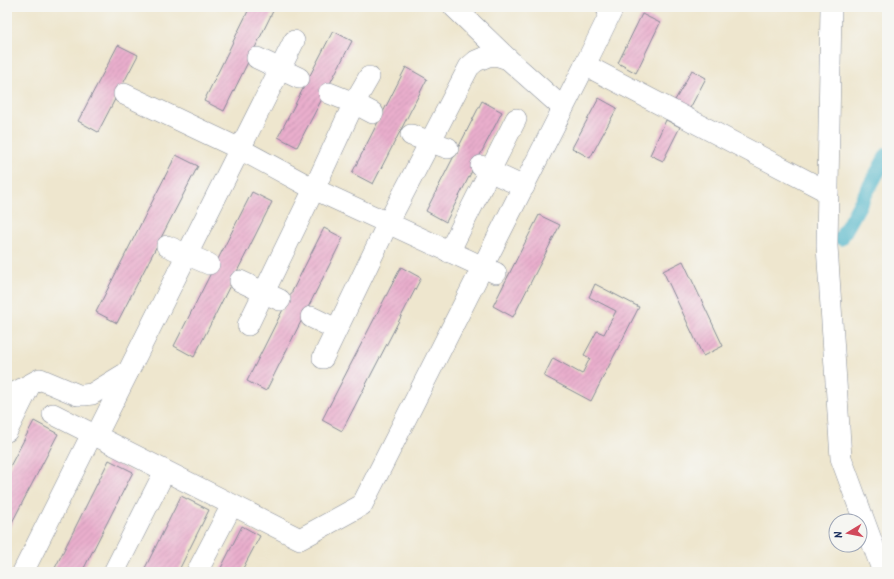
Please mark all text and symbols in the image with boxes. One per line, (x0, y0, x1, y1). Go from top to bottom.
north arrow (828, 513, 868, 553)
text: N (830, 530, 849, 540)

